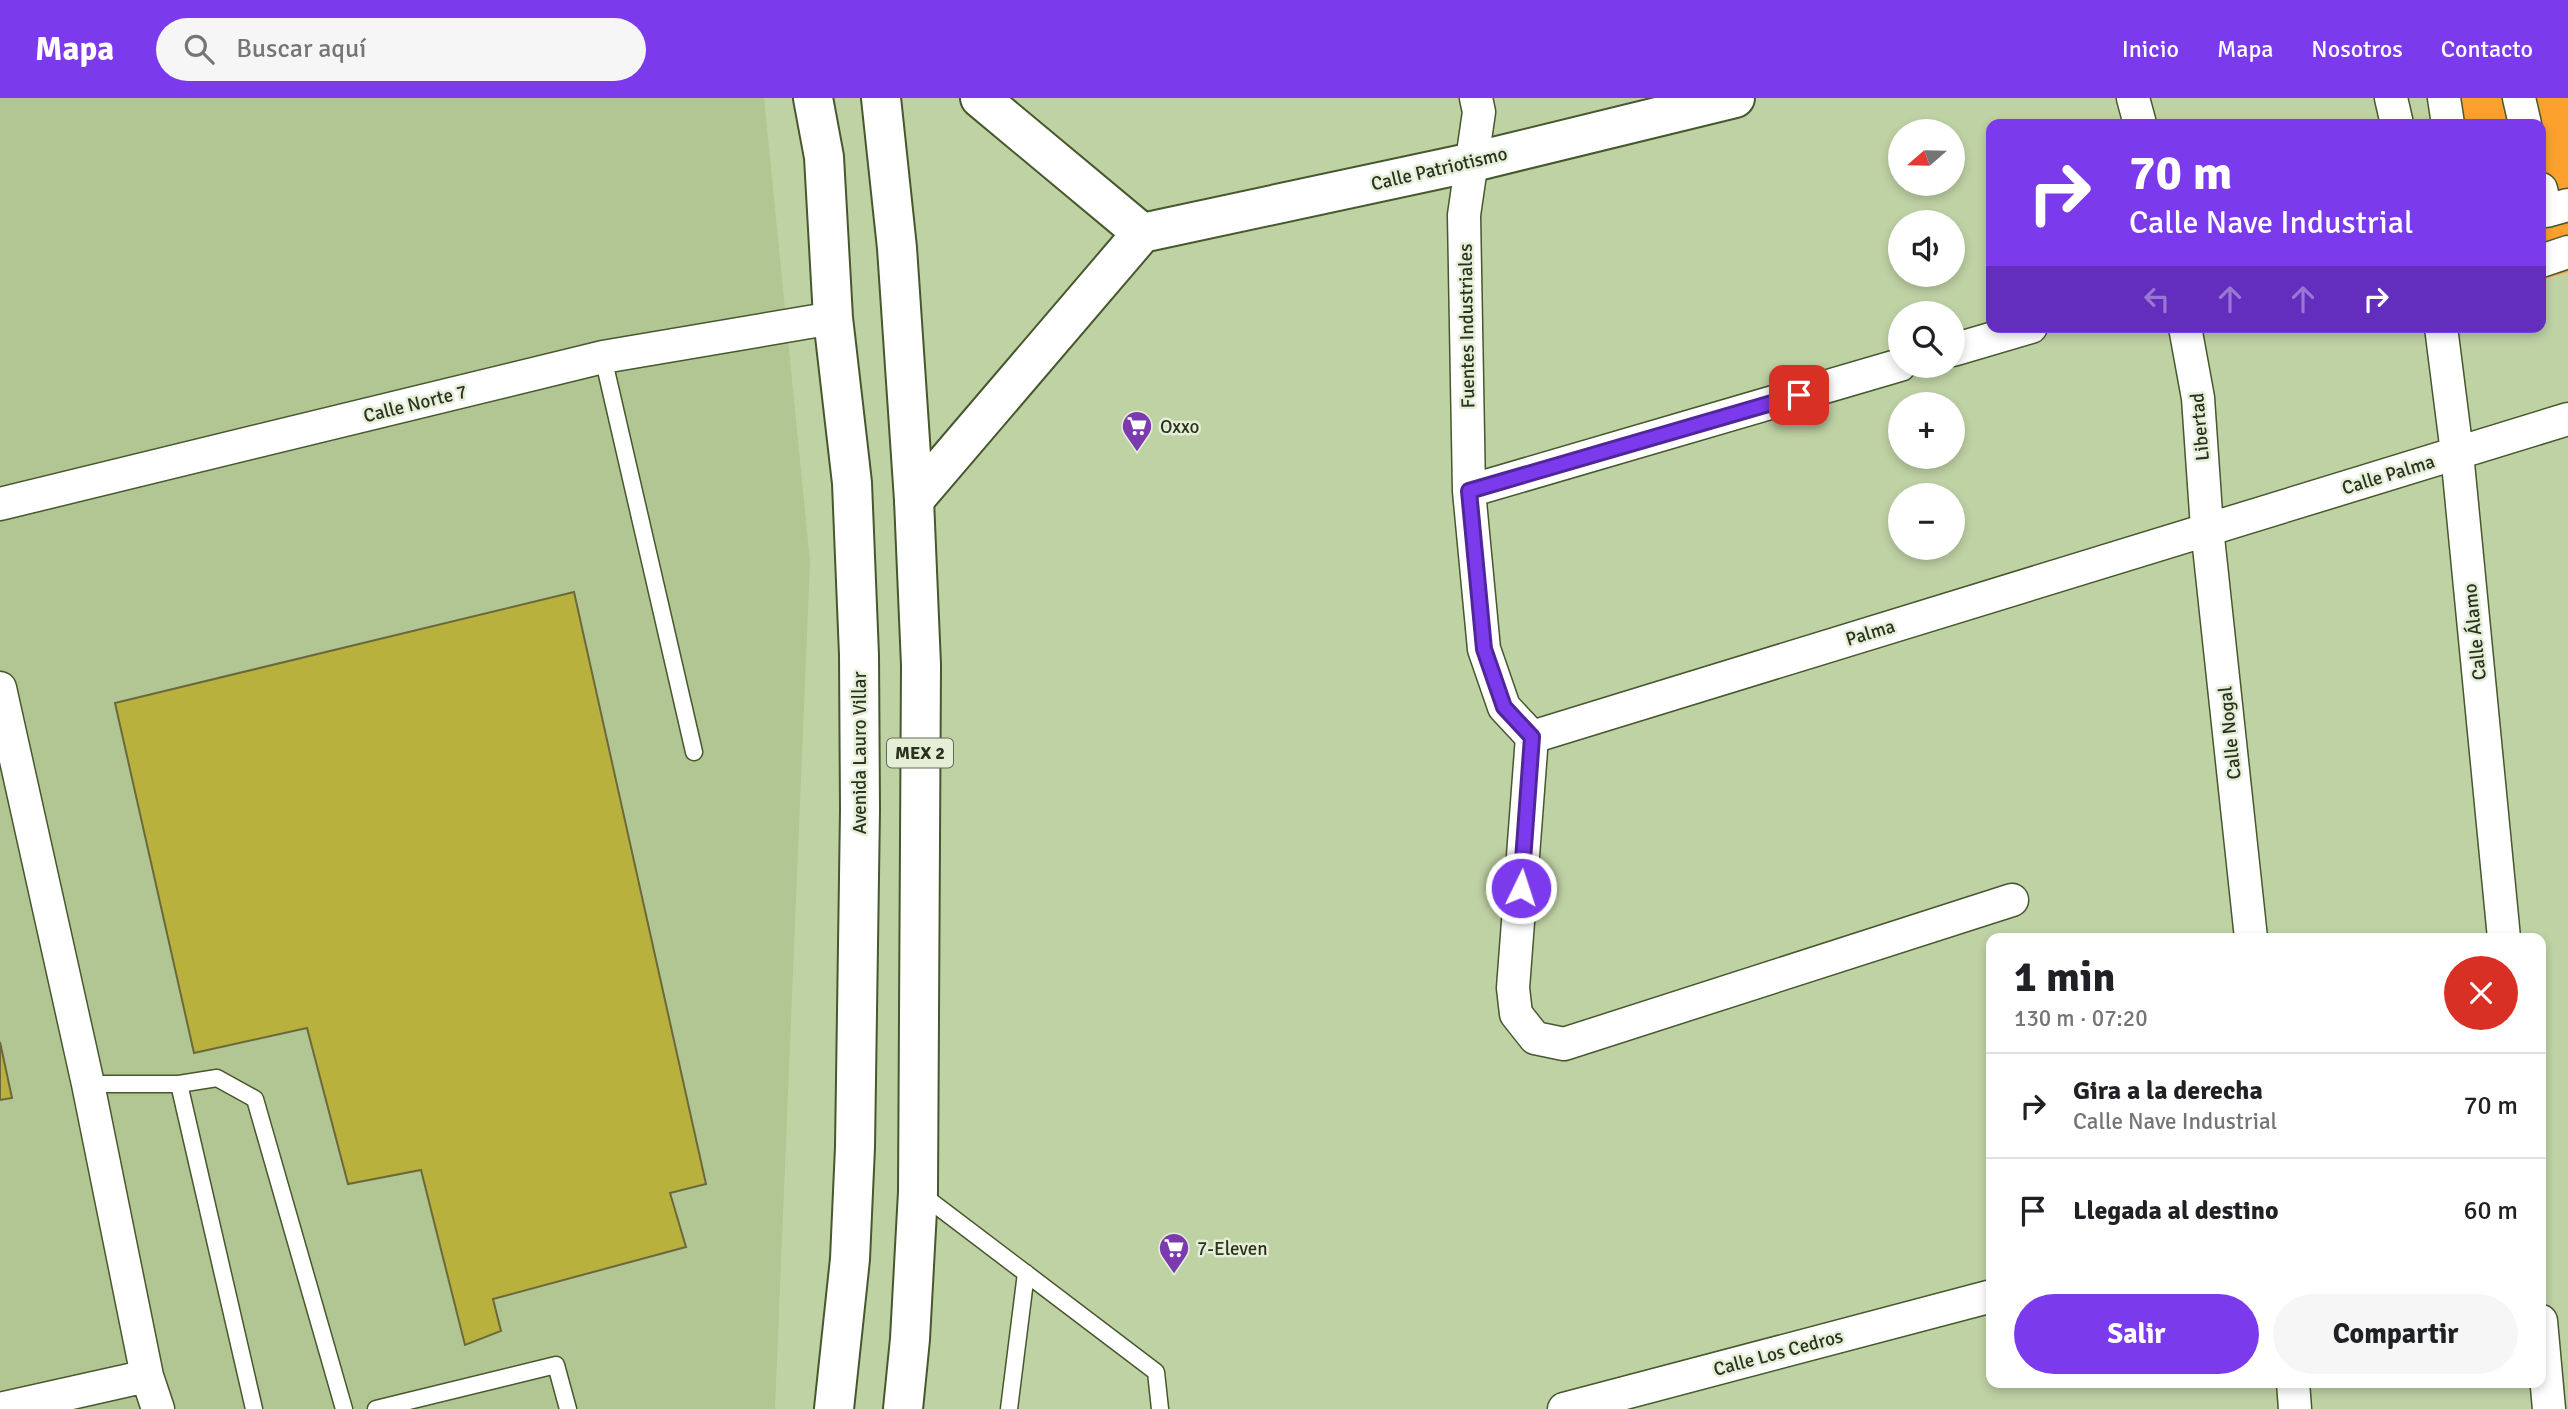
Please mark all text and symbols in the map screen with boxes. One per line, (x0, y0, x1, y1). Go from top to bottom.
search box (156, 18, 646, 81)
text: Mapa (35, 29, 114, 70)
icon: search (180, 30, 218, 68)
text: Buscar aquí (236, 33, 366, 65)
text: Inicio (2122, 34, 2179, 64)
text: Mapa (2217, 34, 2273, 64)
text: Nosotros (2311, 34, 2403, 64)
text: Contacto (2441, 34, 2533, 64)
north arrow (1888, 119, 1965, 196)
map controls (1888, 119, 1965, 560)
street label: Calle Patriotismo (1369, 142, 1510, 196)
text: 70 m (2129, 143, 2232, 203)
icon: right (2014, 147, 2105, 238)
text: Calle Nave Industrial (2129, 203, 2413, 242)
button: sound (1888, 210, 1965, 287)
street label: Fuentes Industriales (1454, 243, 1480, 409)
icon: left (2138, 280, 2176, 318)
icon: ahead (2211, 280, 2249, 318)
icon: ahead (2284, 280, 2322, 318)
icon: right (2357, 280, 2395, 318)
button: search (1888, 301, 1965, 378)
pin (1769, 365, 1829, 425)
icon: arrive (1780, 376, 1818, 414)
street label: Calle Norte 7 (361, 380, 470, 428)
button: + (1888, 392, 1965, 469)
street label: Libertad (2185, 392, 2215, 462)
supermarket icon: Oxxo (1120, 409, 1154, 453)
place label: Oxxo (1160, 415, 1199, 439)
street label: Calle Palma (2339, 449, 2438, 500)
button: − (1888, 483, 1965, 560)
street label: Calle Álamo (2458, 582, 2492, 681)
street label: Palma (1843, 614, 1898, 652)
street label: Avenida Lauro Villar (848, 672, 872, 834)
street label: Calle Nogal (2213, 685, 2247, 781)
road number: MEX 2 (887, 738, 953, 768)
position arrow (1484, 851, 1558, 925)
text: 1 min (2014, 952, 2115, 1003)
button: close (2444, 956, 2518, 1030)
text: 130 m · 07:20 (2014, 1004, 2148, 1033)
text: Gira a la derecha (2073, 1075, 2263, 1107)
icon: right (2014, 1087, 2052, 1125)
text: 70 m (2463, 1090, 2518, 1122)
text: Calle Nave Industrial (2073, 1107, 2277, 1136)
icon: arrive (2014, 1192, 2052, 1230)
text: Llegada al destino (2073, 1195, 2279, 1227)
text: 60 m (2463, 1195, 2518, 1227)
supermarket icon: 7-Eleven (1157, 1231, 1191, 1275)
place label: 7-Eleven (1197, 1237, 1268, 1261)
button: Salir (2014, 1294, 2259, 1374)
button: Compartir (2273, 1294, 2518, 1374)
street label: Calle Los Cedros (1711, 1324, 1846, 1382)

